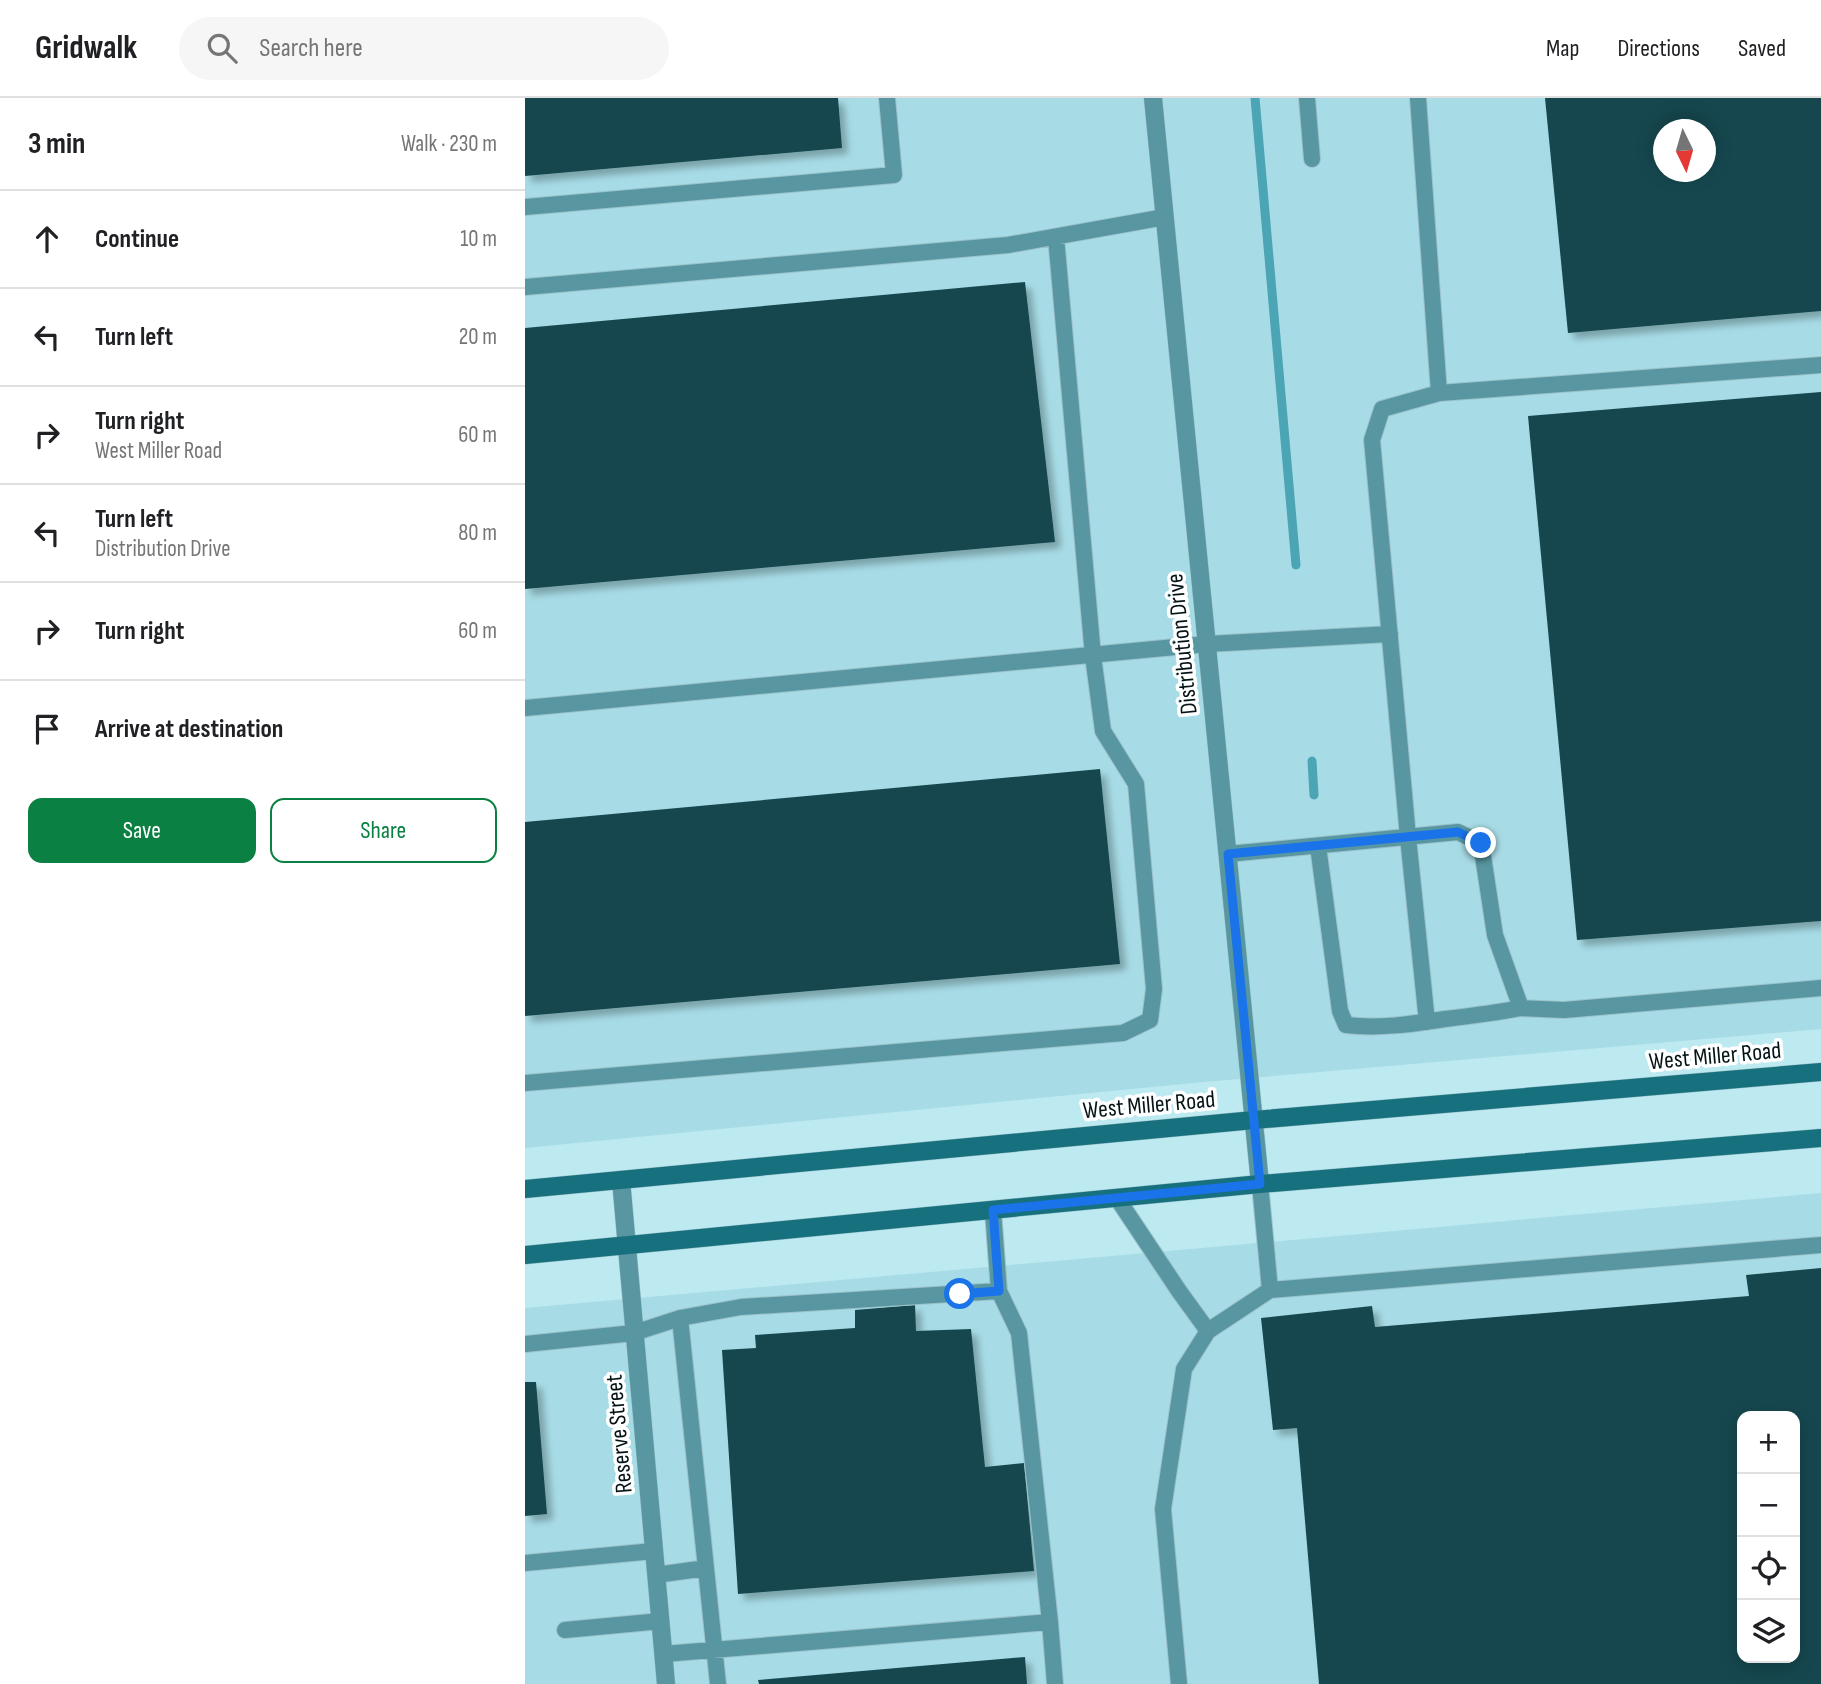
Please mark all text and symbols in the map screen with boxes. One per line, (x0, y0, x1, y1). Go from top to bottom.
search box (179, 17, 669, 80)
text: Gridwalk (35, 28, 137, 68)
icon: search (203, 29, 241, 67)
text: Search here (259, 33, 363, 64)
text: Map (1546, 34, 1579, 63)
text: Directions (1617, 34, 1700, 63)
text: Saved (1738, 34, 1786, 63)
north arrow (1653, 119, 1716, 182)
text: 3 min (28, 126, 85, 162)
text: Walk · 230 m (401, 130, 497, 158)
icon: ahead (28, 220, 66, 258)
text: Continue (95, 224, 179, 255)
text: 10 m (460, 225, 497, 253)
icon: left (28, 318, 66, 356)
text: Turn left (95, 322, 173, 353)
text: 20 m (459, 323, 497, 351)
text: Turn right (95, 406, 184, 437)
icon: right (28, 416, 66, 454)
text: 60 m (458, 421, 497, 449)
text: West Miller Road (95, 437, 222, 465)
text: Turn left (95, 504, 173, 535)
icon: left (28, 514, 66, 552)
text: 80 m (458, 519, 497, 547)
text: Distribution Drive (95, 535, 230, 563)
street label: Distribution Drive (1160, 572, 1204, 716)
icon: right (28, 612, 66, 650)
text: Turn right (95, 616, 184, 647)
text: 60 m (458, 617, 497, 645)
icon: arrive (28, 710, 66, 748)
text: Arrive at destination (95, 714, 283, 745)
button: Save (28, 798, 256, 863)
button: Share (270, 798, 497, 863)
route end (1465, 827, 1496, 858)
street label: West Miller Road (1648, 1036, 1782, 1076)
street label: West Miller Road (1082, 1085, 1216, 1125)
route start (944, 1278, 975, 1309)
street label: Reserve Street (599, 1373, 639, 1495)
map controls (1737, 1411, 1800, 1663)
button: + (1737, 1411, 1800, 1474)
button: − (1737, 1474, 1800, 1537)
button: locate (1737, 1537, 1800, 1600)
button: layers (1737, 1600, 1800, 1663)

